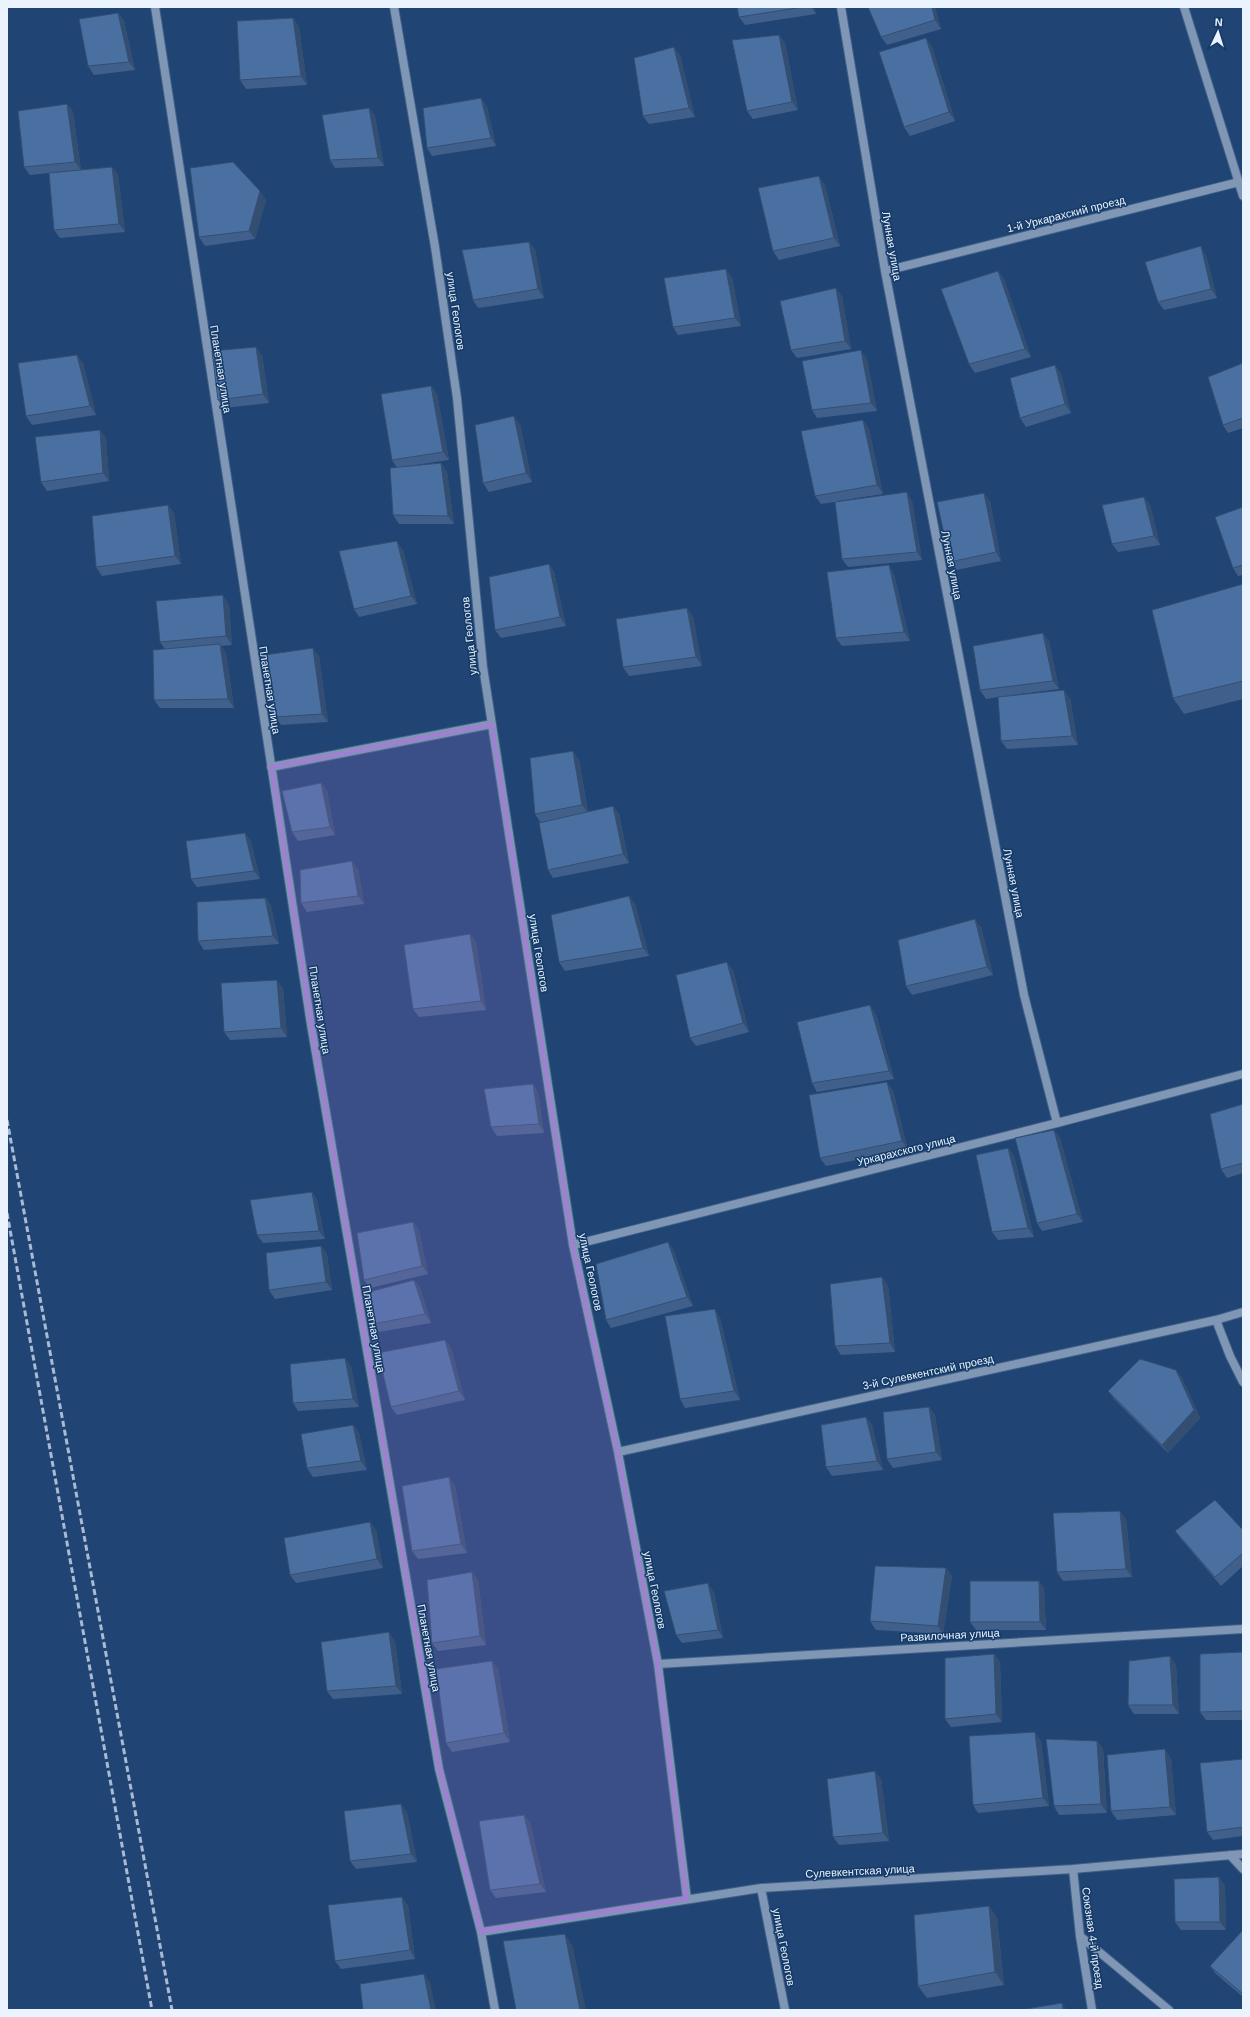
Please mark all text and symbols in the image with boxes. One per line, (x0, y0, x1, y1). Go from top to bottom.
north arrow (1198, 12, 1238, 52)
text: N (1214, 16, 1223, 28)
street label: 1-й Уркарахский проезд (1006, 193, 1127, 234)
street label: Лунная улица (880, 210, 904, 283)
street label: улица Геологов (445, 271, 467, 351)
street label: Планетная улица (208, 324, 234, 415)
street label: Лунная улица (939, 529, 965, 602)
street label: улица Геологов (459, 596, 479, 676)
street label: Планетная улица (257, 645, 283, 736)
street label: Лунная улица (1001, 847, 1027, 920)
street label: улица Геологов (527, 913, 551, 993)
street label: Планетная улица (307, 965, 333, 1056)
street label: Уркарахского улица (855, 1132, 957, 1168)
street label: улица Геологов (577, 1232, 605, 1312)
street label: Планетная улица (360, 1284, 388, 1375)
street label: 3-й Сулевкентский проезд (861, 1352, 995, 1392)
street label: улица Геологов (642, 1550, 668, 1630)
street label: Планетная улица (415, 1603, 443, 1694)
street label: Развилочная улица (900, 1626, 1001, 1644)
street label: Сулевкентская улица (805, 1862, 916, 1880)
street label: Союзная 4-й проезд (1080, 1886, 1106, 1990)
street label: улица Геологов (771, 1907, 797, 1987)

